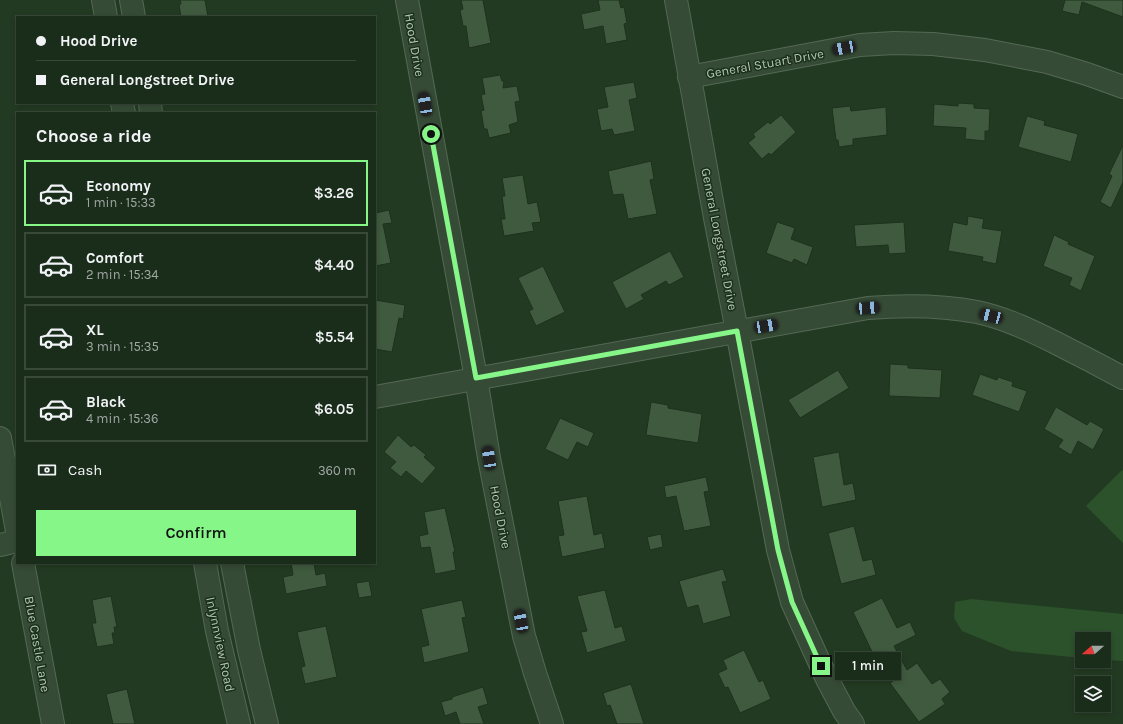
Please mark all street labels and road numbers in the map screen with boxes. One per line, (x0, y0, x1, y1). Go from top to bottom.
street label: Hood Drive (402, 12, 428, 78)
street label: General Stuart Drive (705, 46, 825, 81)
street label: General Longstreet Drive (698, 167, 741, 312)
street label: Hood Drive (487, 484, 514, 550)
street label: Blue Castle Lane (22, 595, 53, 694)
street label: Inlynnview Road (203, 595, 238, 693)

